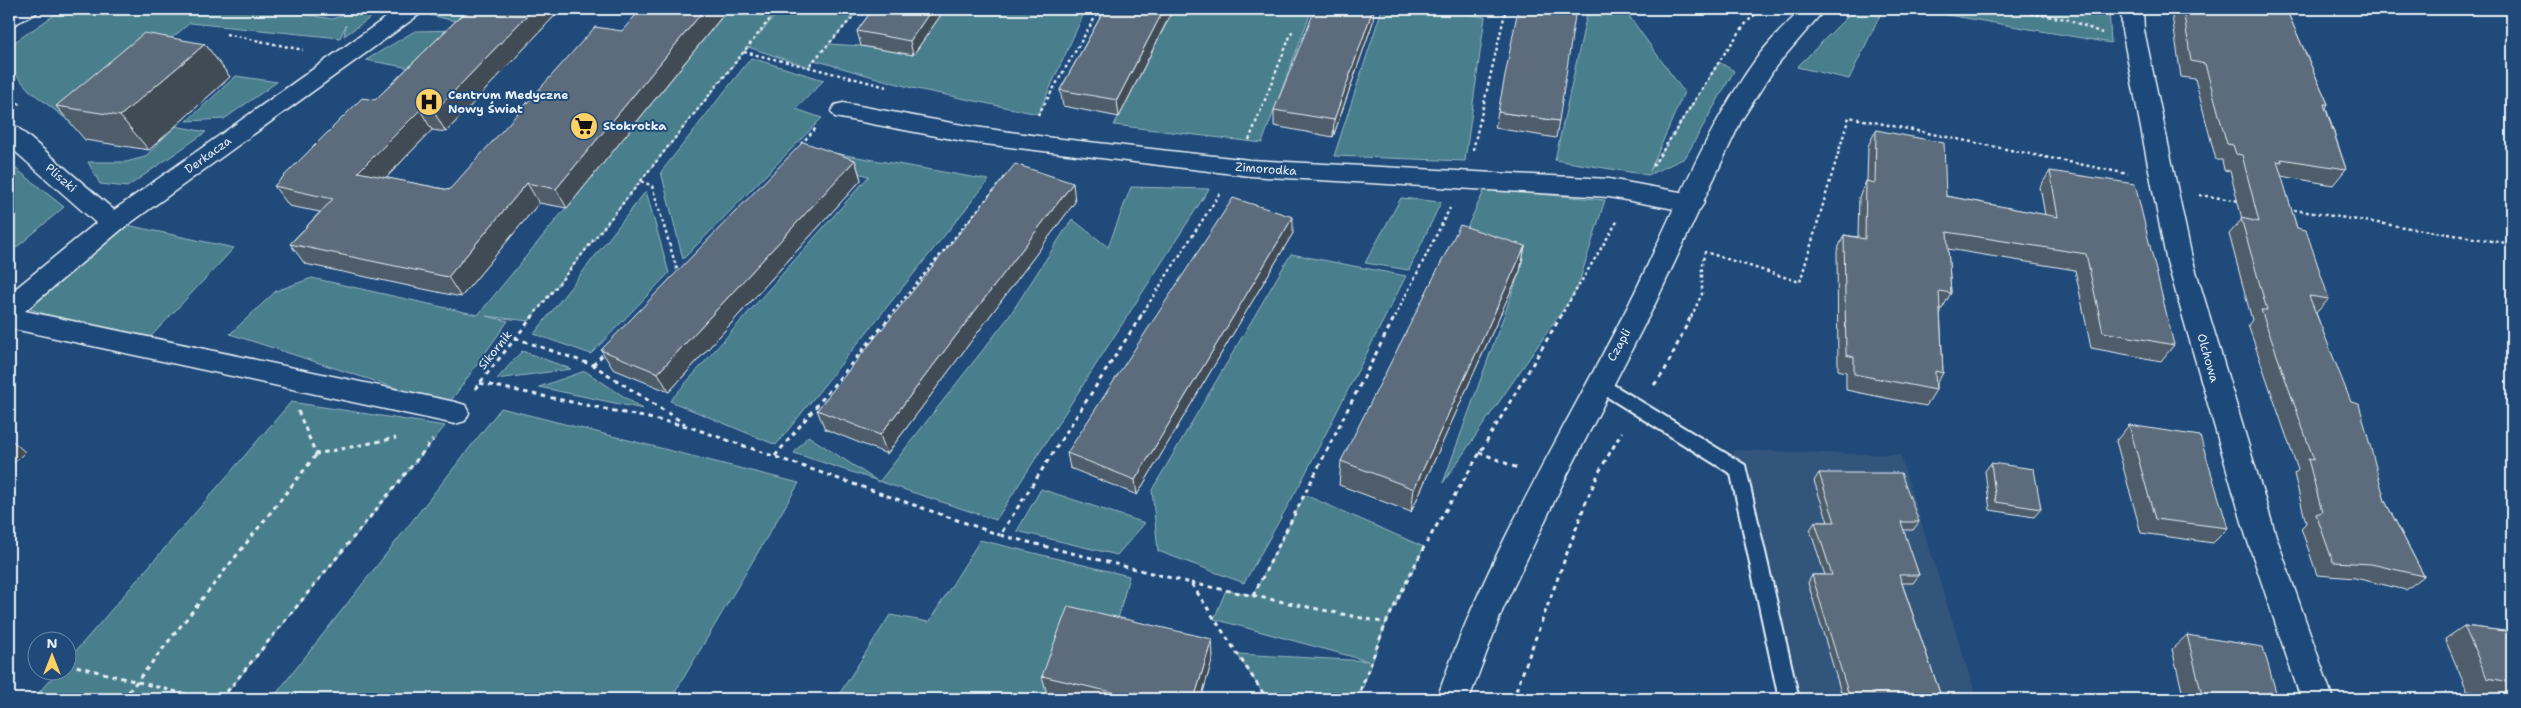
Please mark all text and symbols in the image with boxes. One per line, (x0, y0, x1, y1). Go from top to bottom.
hospital icon: Centrum Medyczne Nowy Świat (414, 87, 444, 117)
place label: Centrum Medyczne Nowy Świat (448, 87, 569, 117)
supermarket icon: Stokrotka (569, 111, 599, 141)
place label: Stokrotka (603, 118, 667, 134)
street label: Derkacza (182, 132, 235, 177)
street label: Zimorodka (1235, 159, 1298, 179)
street label: Pliszki (42, 160, 80, 196)
street label: Czapli (1603, 326, 1635, 364)
street label: Sikornik (474, 327, 516, 373)
street label: Olchowa (2193, 332, 2223, 385)
north arrow (28, 630, 78, 680)
text: N (46, 634, 58, 652)

